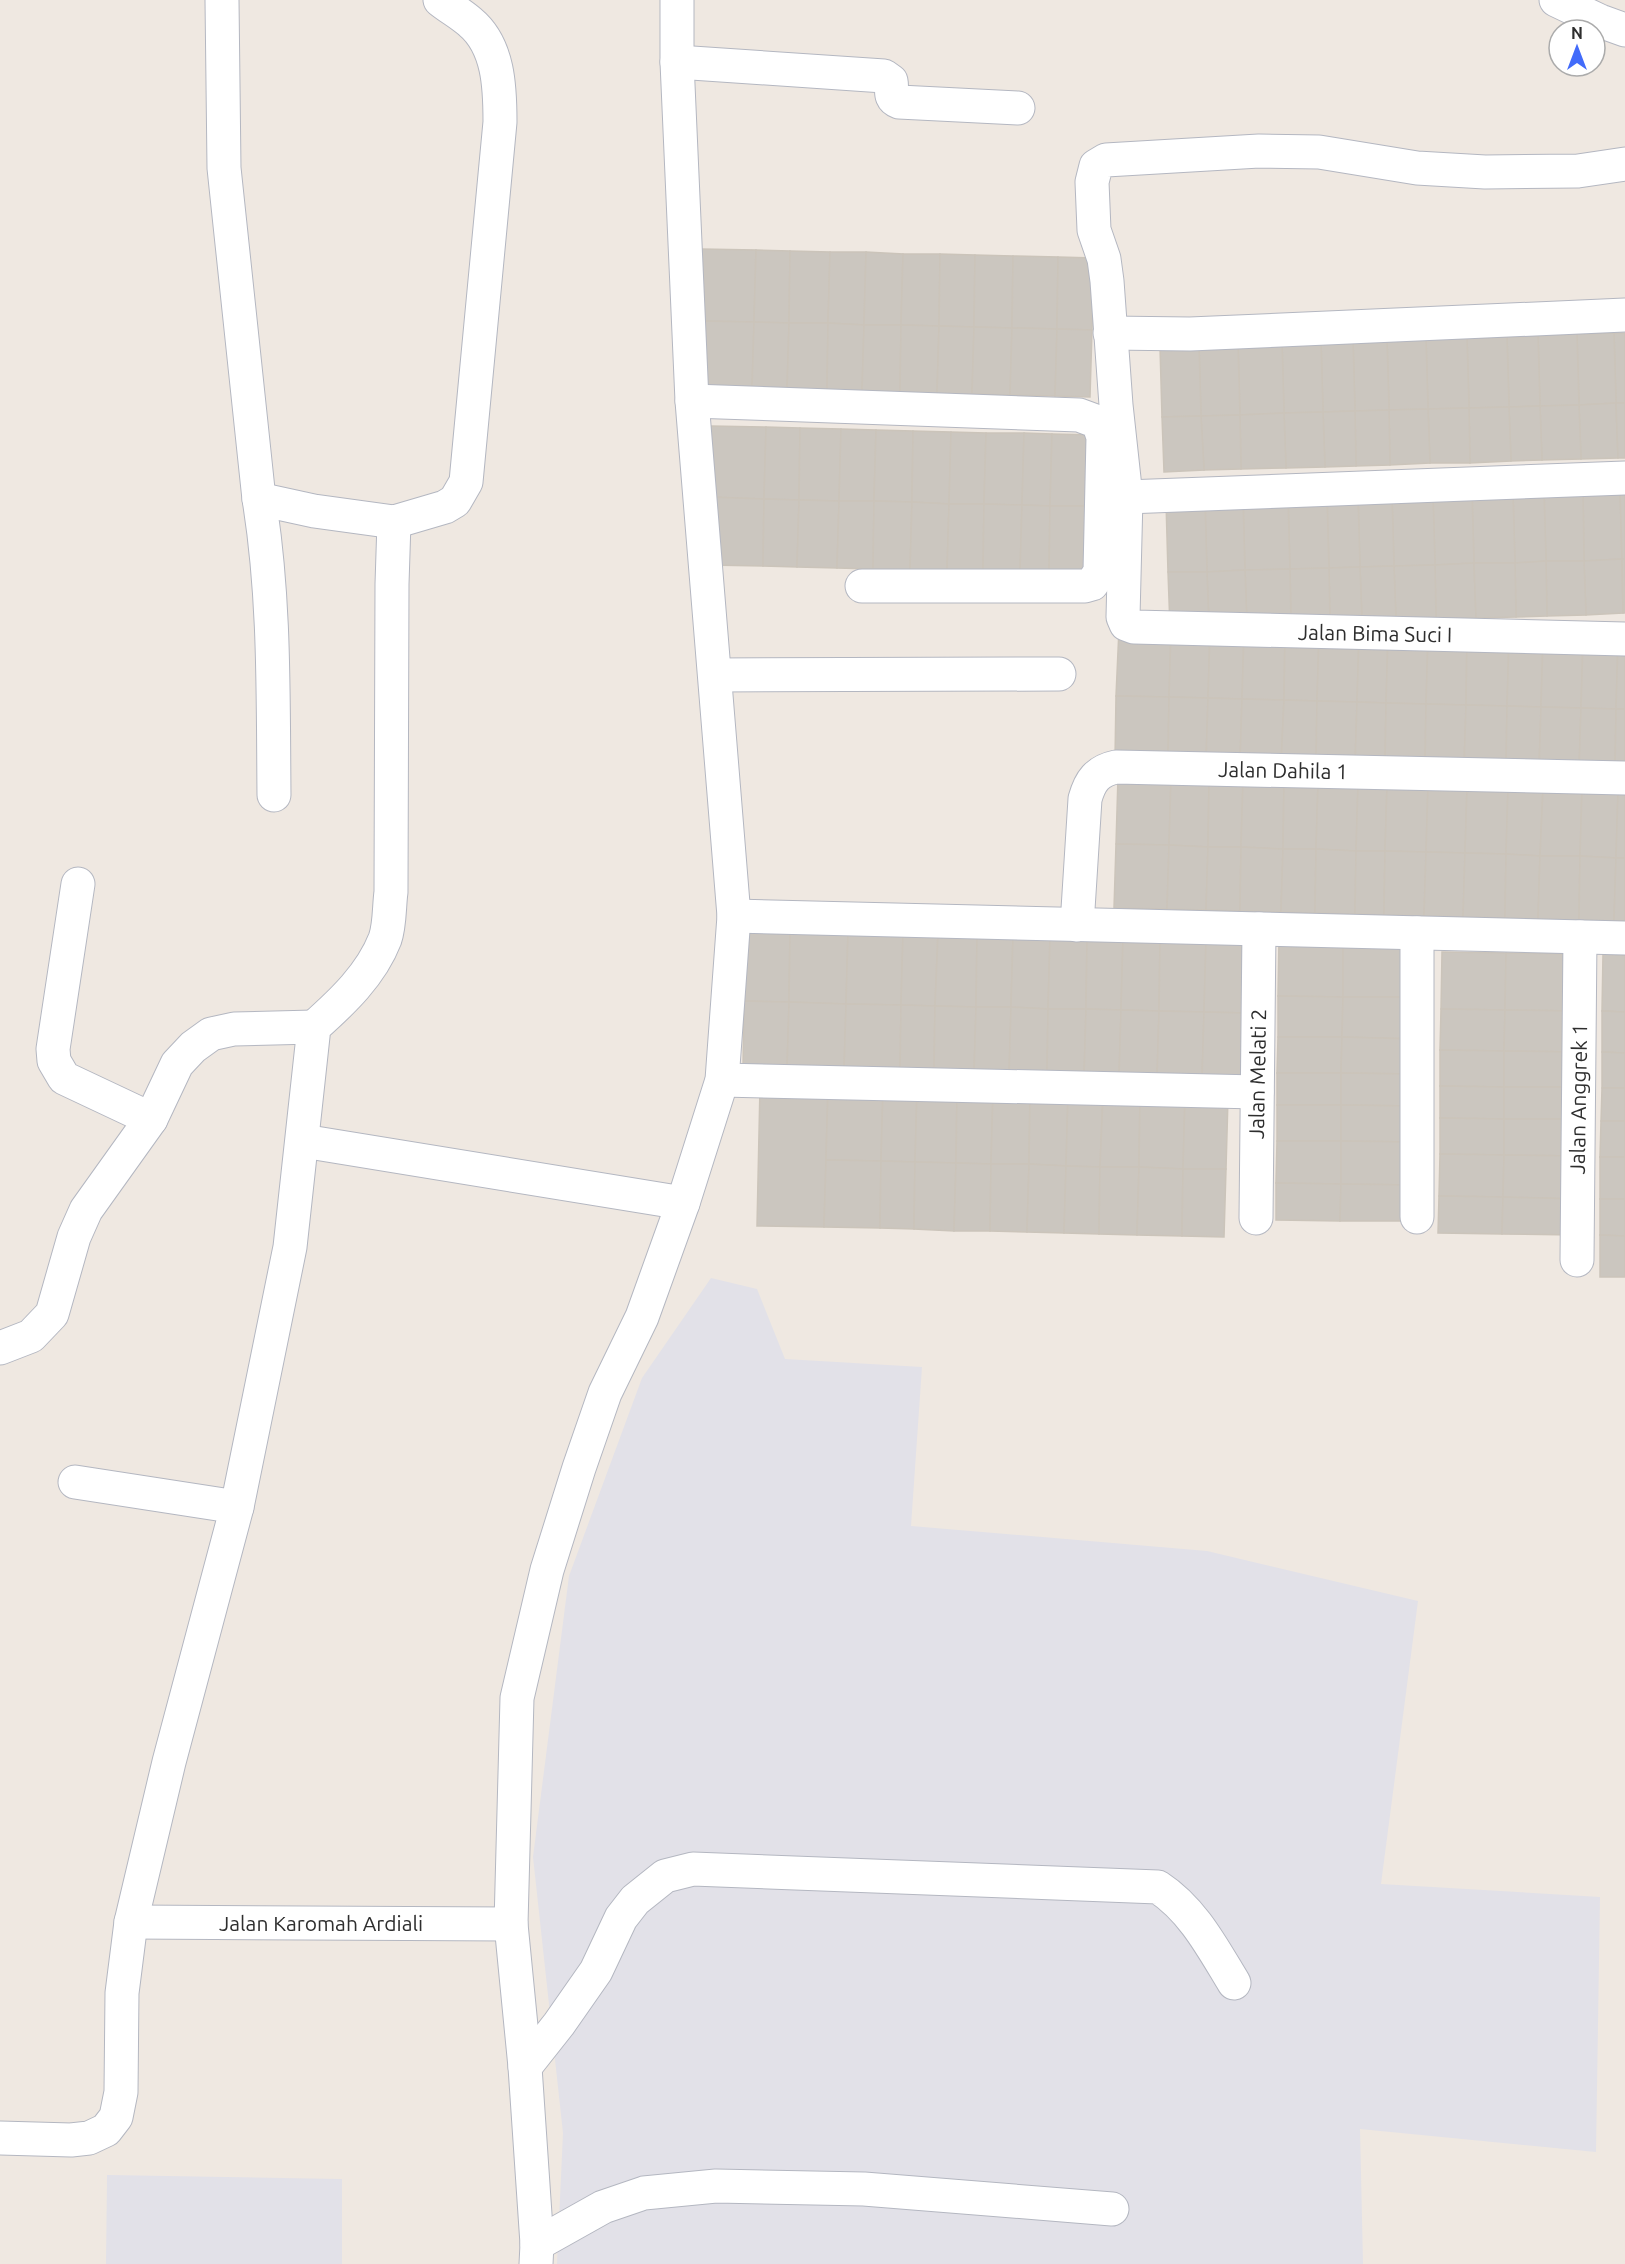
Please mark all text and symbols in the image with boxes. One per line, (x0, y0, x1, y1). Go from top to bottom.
north arrow (1547, 18, 1607, 78)
text: N (1571, 24, 1583, 42)
street label: Jalan Bima Suci I (1298, 620, 1452, 646)
street label: Jalan Dahila 1 (1218, 757, 1348, 783)
street label: Jalan Melati 2 (1244, 1009, 1270, 1139)
street label: Jalan Anggrek 1 (1565, 1023, 1591, 1175)
street label: Jalan Karomah Ardiali (219, 1911, 423, 1935)

